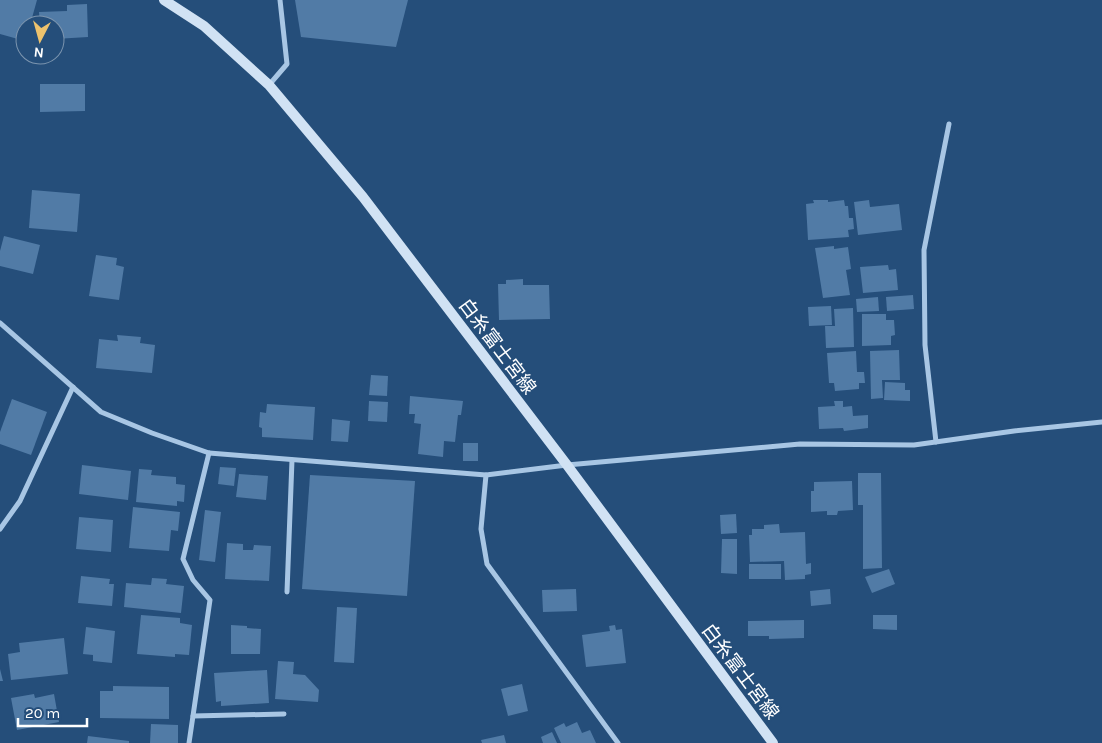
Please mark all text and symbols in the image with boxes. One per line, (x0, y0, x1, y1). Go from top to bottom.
north arrow (15, 15, 65, 65)
text: N (33, 43, 45, 61)
street label: 白糸富士宮線 (454, 294, 540, 399)
street label: 白糸富士宮線 (697, 619, 783, 724)
scale bar (18, 696, 86, 728)
text: 20 m (25, 704, 60, 722)

